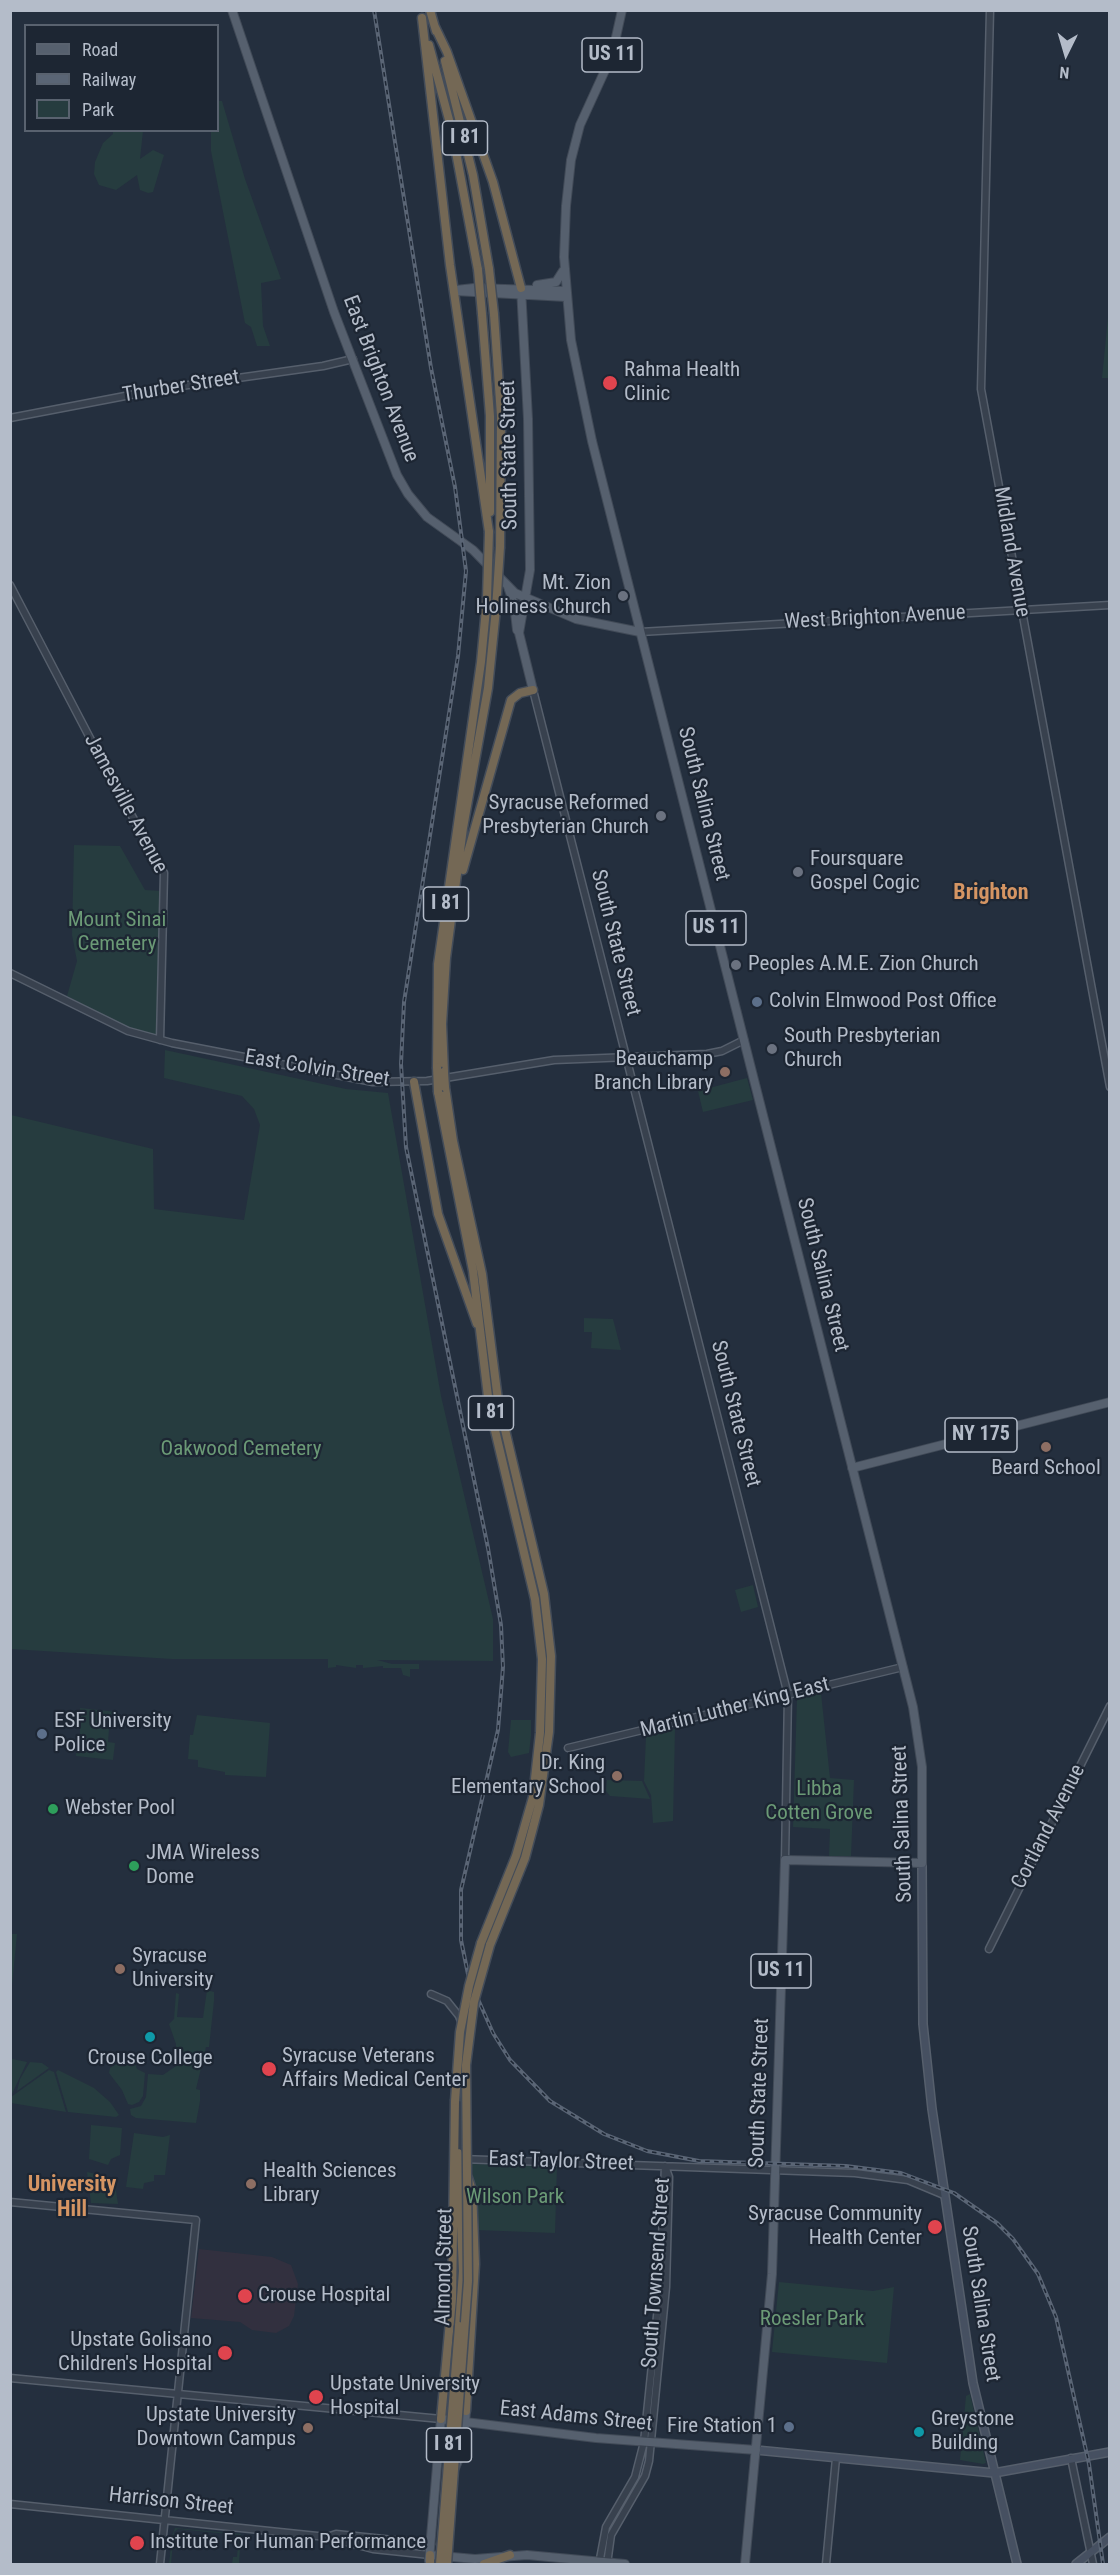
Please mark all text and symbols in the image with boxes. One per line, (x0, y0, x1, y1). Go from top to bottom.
legend (24, 24, 219, 132)
north arrow (1036, 24, 1096, 84)
road number: US 11 (582, 38, 642, 72)
text: Road (82, 39, 118, 60)
text: N (1059, 63, 1070, 82)
text: Railway (82, 69, 136, 90)
text: Park (82, 99, 114, 120)
road number: I 81 (442, 121, 488, 155)
street label: East Brighton Avenue (337, 292, 423, 466)
place label: Rahma Health Clinic (624, 358, 740, 408)
street label: Thurber Street (121, 365, 241, 409)
marker: Rahma Health Clinic (601, 374, 619, 392)
street label: South State Street (496, 380, 524, 530)
street label: Midland Avenue (987, 485, 1035, 619)
place label: Mt. Zion Holiness Church (476, 571, 611, 621)
marker: Mt. Zion Holiness Church (616, 589, 630, 603)
street label: West Brighton Avenue (784, 601, 966, 635)
street label: South Salina Street (672, 724, 734, 884)
street label: Jamesville Avenue (78, 730, 172, 878)
place label: Syracuse Reformed Presbyterian Church (482, 791, 649, 841)
marker: Syracuse Reformed Presbyterian Church (654, 809, 668, 823)
place label: Foursquare Gospel Cogic (810, 847, 920, 897)
marker: Foursquare Gospel Cogic (791, 865, 805, 879)
street label: South State Street (585, 867, 645, 1019)
district label: Brighton (953, 880, 1029, 906)
road number: I 81 (424, 887, 468, 921)
park label: Mount Sinai Cemetery (68, 908, 166, 958)
road number: US 11 (686, 911, 746, 945)
place label: Peoples A.M.E. Zion Church (748, 952, 979, 978)
marker: Peoples A.M.E. Zion Church (729, 958, 743, 972)
place label: Colvin Elmwood Post Office (769, 989, 997, 1015)
marker: Colvin Elmwood Post Office (750, 995, 764, 1009)
place label: South Presbyterian Church (784, 1024, 941, 1074)
marker: South Presbyterian Church (765, 1042, 779, 1056)
street label: East Colvin Street (243, 1045, 391, 1093)
place label: Beauchamp Branch Library (594, 1047, 713, 1097)
marker: Beauchamp Branch Library (718, 1065, 732, 1079)
street label: South Salina Street (791, 1195, 853, 1355)
street label: South State Street (705, 1338, 765, 1490)
road number: I 81 (468, 1396, 514, 1430)
road number: NY 175 (945, 1418, 1017, 1452)
park label: Oakwood Cemetery (161, 1437, 321, 1463)
marker: Beard School (1039, 1440, 1053, 1454)
place label: Beard School (991, 1456, 1101, 1482)
street label: Martin Luther King East (638, 1672, 832, 1744)
place label: ESF University Police (54, 1709, 171, 1759)
marker: ESF University Police (35, 1727, 49, 1741)
street label: South Salina Street (888, 1745, 918, 1903)
place label: Dr. King Elementary School (451, 1751, 605, 1801)
street label: Cortland Avenue (1007, 1761, 1091, 1893)
marker: Dr. King Elementary School (610, 1769, 624, 1783)
park label: Libba Cotten Grove (765, 1777, 873, 1827)
place label: Webster Pool (65, 1796, 175, 1822)
marker: Webster Pool (46, 1802, 60, 1816)
place label: JMA Wireless Dome (146, 1841, 260, 1891)
marker: JMA Wireless Dome (127, 1859, 141, 1873)
place label: Syracuse University (132, 1944, 213, 1994)
road number: US 11 (751, 1954, 811, 1988)
marker: Syracuse University (113, 1962, 127, 1976)
street label: South State Street (745, 2018, 775, 2168)
marker: Crouse College (143, 2030, 157, 2044)
place label: Syracuse Veterans Affairs Medical Center (282, 2044, 468, 2094)
place label: Crouse College (87, 2046, 213, 2072)
marker: Syracuse Veterans Affairs Medical Center (260, 2060, 278, 2078)
street label: East Taylor Street (488, 2147, 634, 2177)
place label: Health Sciences Library (263, 2159, 396, 2209)
district label: University Hill (28, 2172, 116, 2224)
marker: Health Sciences Library (244, 2177, 258, 2191)
street label: South Townsend Street (638, 2177, 676, 2369)
park label: Wilson Park (466, 2185, 564, 2211)
place label: Syracuse Community Health Center (748, 2202, 922, 2252)
street label: Almond Street (431, 2208, 459, 2326)
marker: Syracuse Community Health Center (926, 2218, 944, 2236)
street label: South Salina Street (955, 2224, 1005, 2384)
place label: Crouse Hospital (258, 2283, 390, 2309)
marker: Crouse Hospital (236, 2287, 254, 2305)
park label: Roesler Park (760, 2307, 864, 2333)
place label: Upstate Golisano Children's Hospital (58, 2328, 212, 2378)
marker: Upstate Golisano Children's Hospital (216, 2344, 234, 2362)
place label: Upstate University Hospital (330, 2372, 480, 2422)
marker: Upstate University Hospital (307, 2388, 325, 2406)
street label: East Adams Street (499, 2396, 653, 2438)
place label: Upstate University Downtown Campus (137, 2403, 296, 2453)
place label: Greystone Building (931, 2407, 1014, 2457)
place label: Fire Station 1 (667, 2414, 777, 2440)
marker: Fire Station 1 (782, 2420, 796, 2434)
marker: Upstate University Downtown Campus (301, 2421, 315, 2435)
marker: Greystone Building (912, 2425, 926, 2439)
road number: I 81 (426, 2428, 472, 2462)
street label: Harrison Street (108, 2483, 234, 2521)
place label: Institute For Human Performance (150, 2530, 426, 2556)
marker: Institute For Human Performance (128, 2534, 146, 2552)

